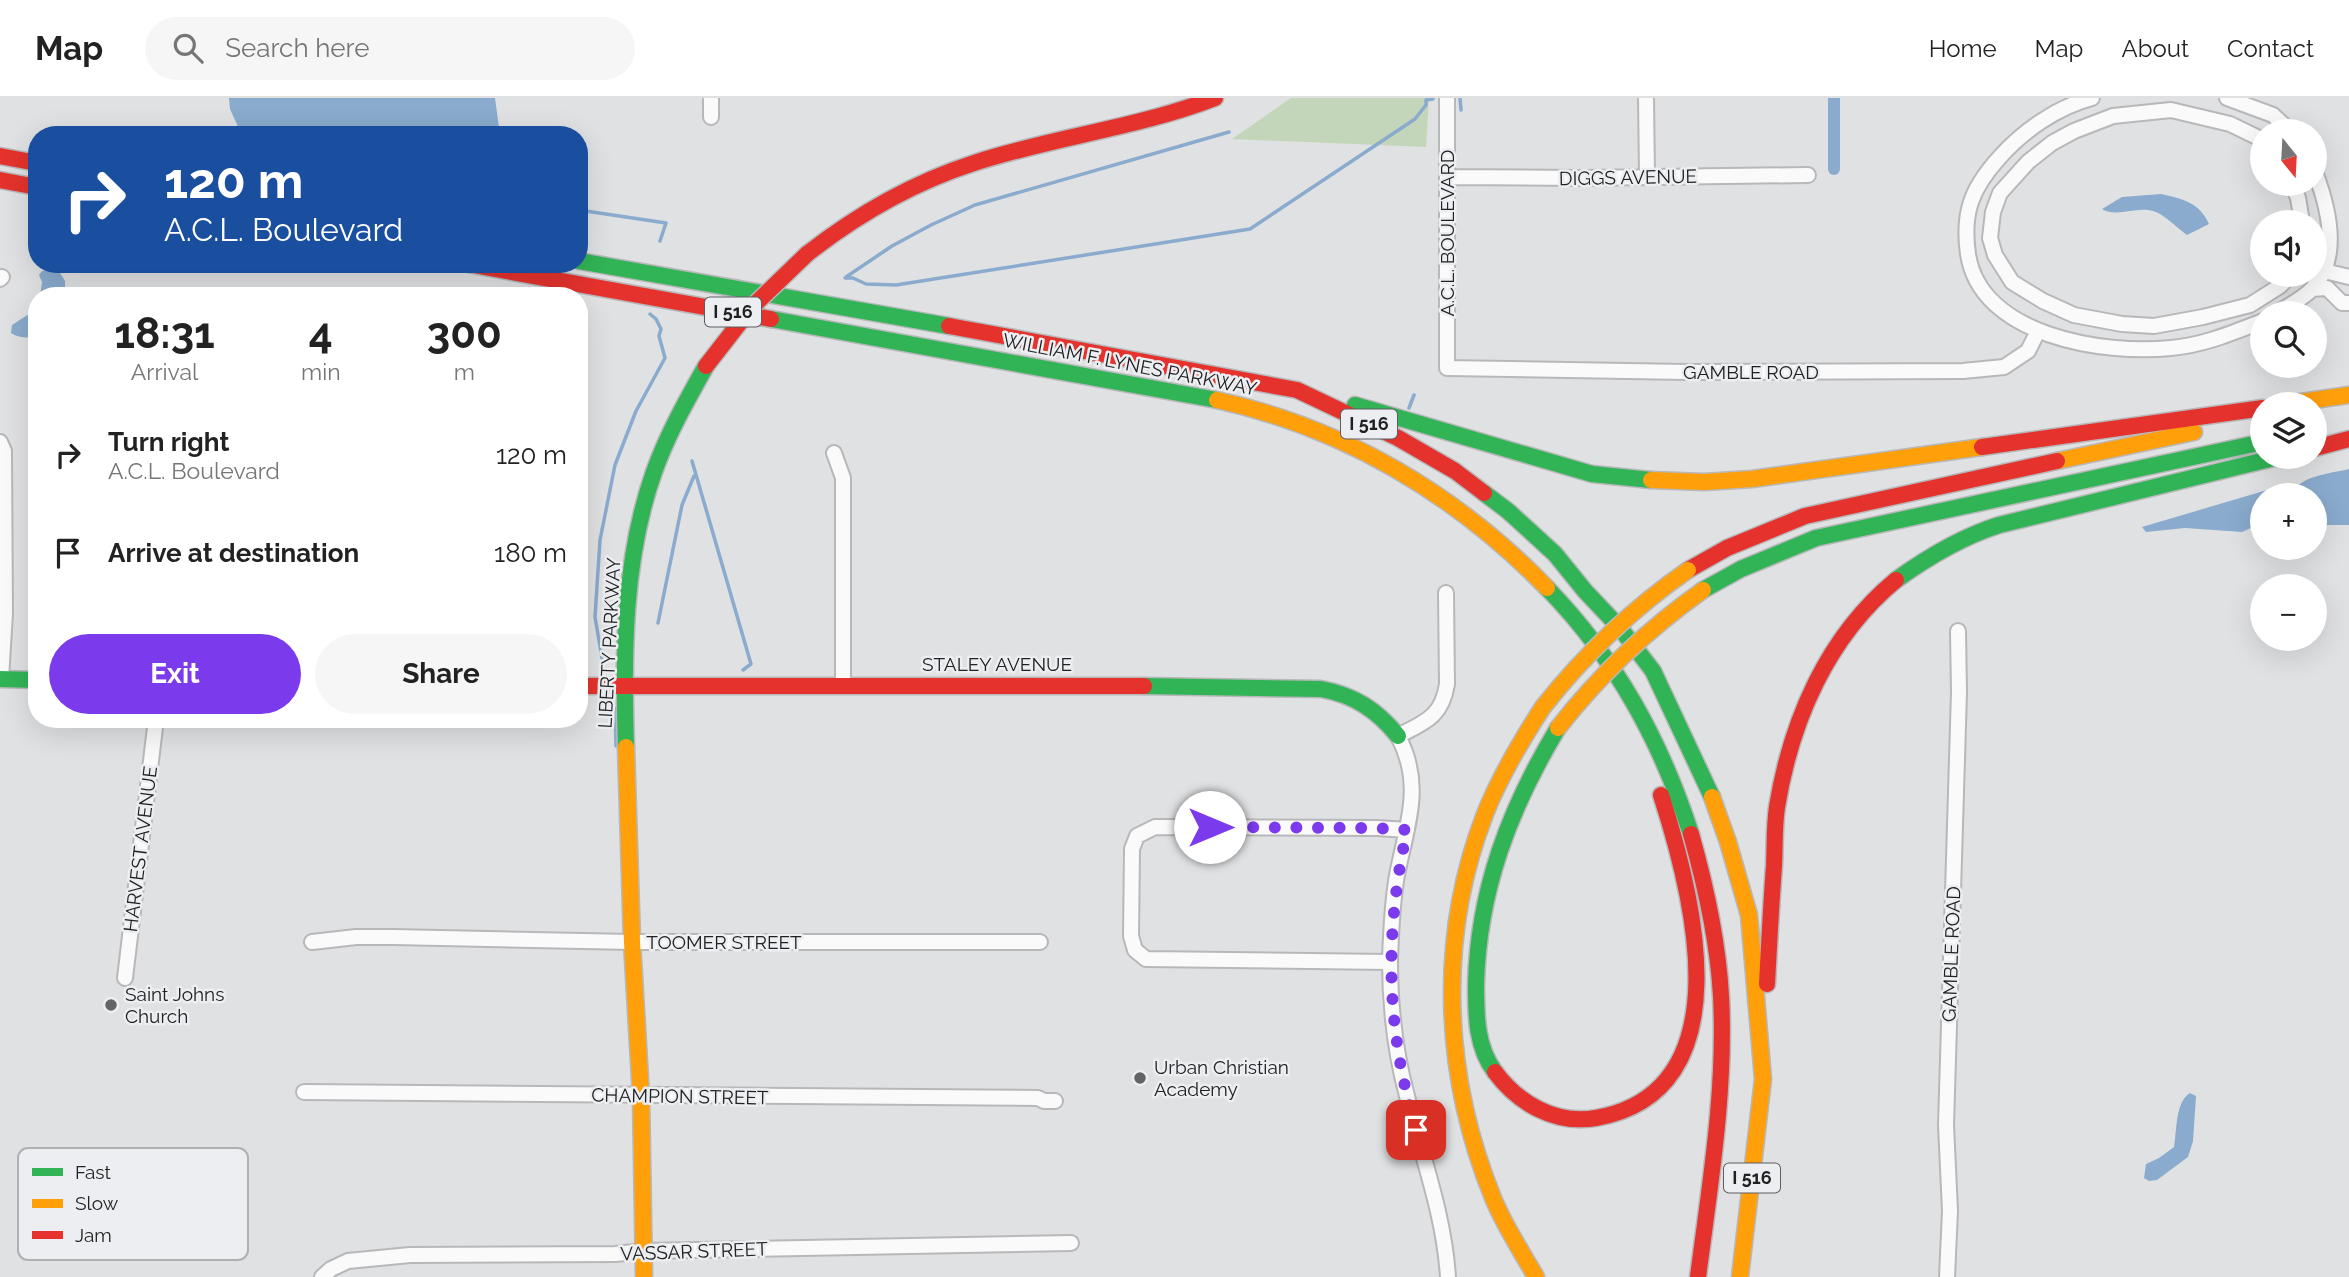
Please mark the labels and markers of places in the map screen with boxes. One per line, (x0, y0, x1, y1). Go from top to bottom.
place label: Saint Johns Church (125, 983, 224, 1027)
marker: Saint Johns Church (103, 997, 119, 1013)
place label: Urban Christian Academy (1154, 1056, 1289, 1100)
marker: Urban Christian Academy (1132, 1070, 1148, 1086)
pin (1386, 1100, 1446, 1160)

